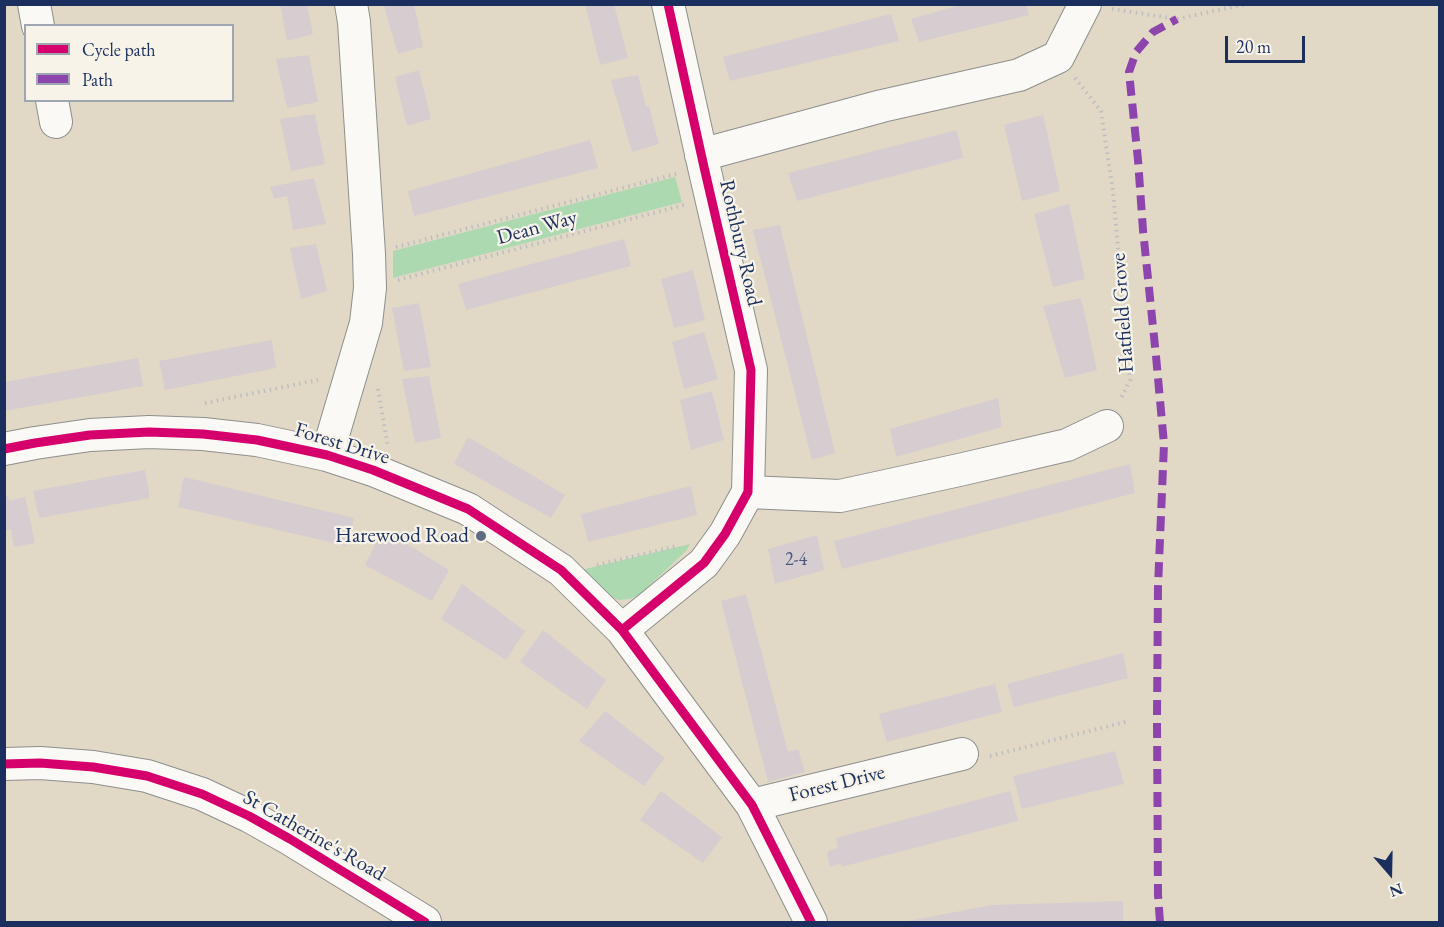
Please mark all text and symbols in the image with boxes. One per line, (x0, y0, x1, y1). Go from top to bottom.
legend (24, 24, 234, 102)
scale bar (1228, 24, 1308, 62)
text: 20 m (1236, 35, 1271, 58)
text: Cycle path (82, 38, 156, 61)
text: Path (82, 68, 113, 91)
street label: Rothbury Road (713, 177, 767, 309)
street label: Dean Way (494, 205, 580, 251)
street label: Hatfield Grove (1106, 252, 1140, 374)
street label: Forest Drive (291, 418, 393, 470)
place label: Harewood Road (335, 523, 469, 549)
marker: Harewood Road (474, 529, 488, 543)
house number: 2-4 (785, 549, 807, 571)
street label: Forest Drive (786, 760, 888, 808)
street label: St Catherine's Road (238, 785, 390, 887)
north arrow (1360, 843, 1420, 903)
text: N (1387, 878, 1406, 902)

